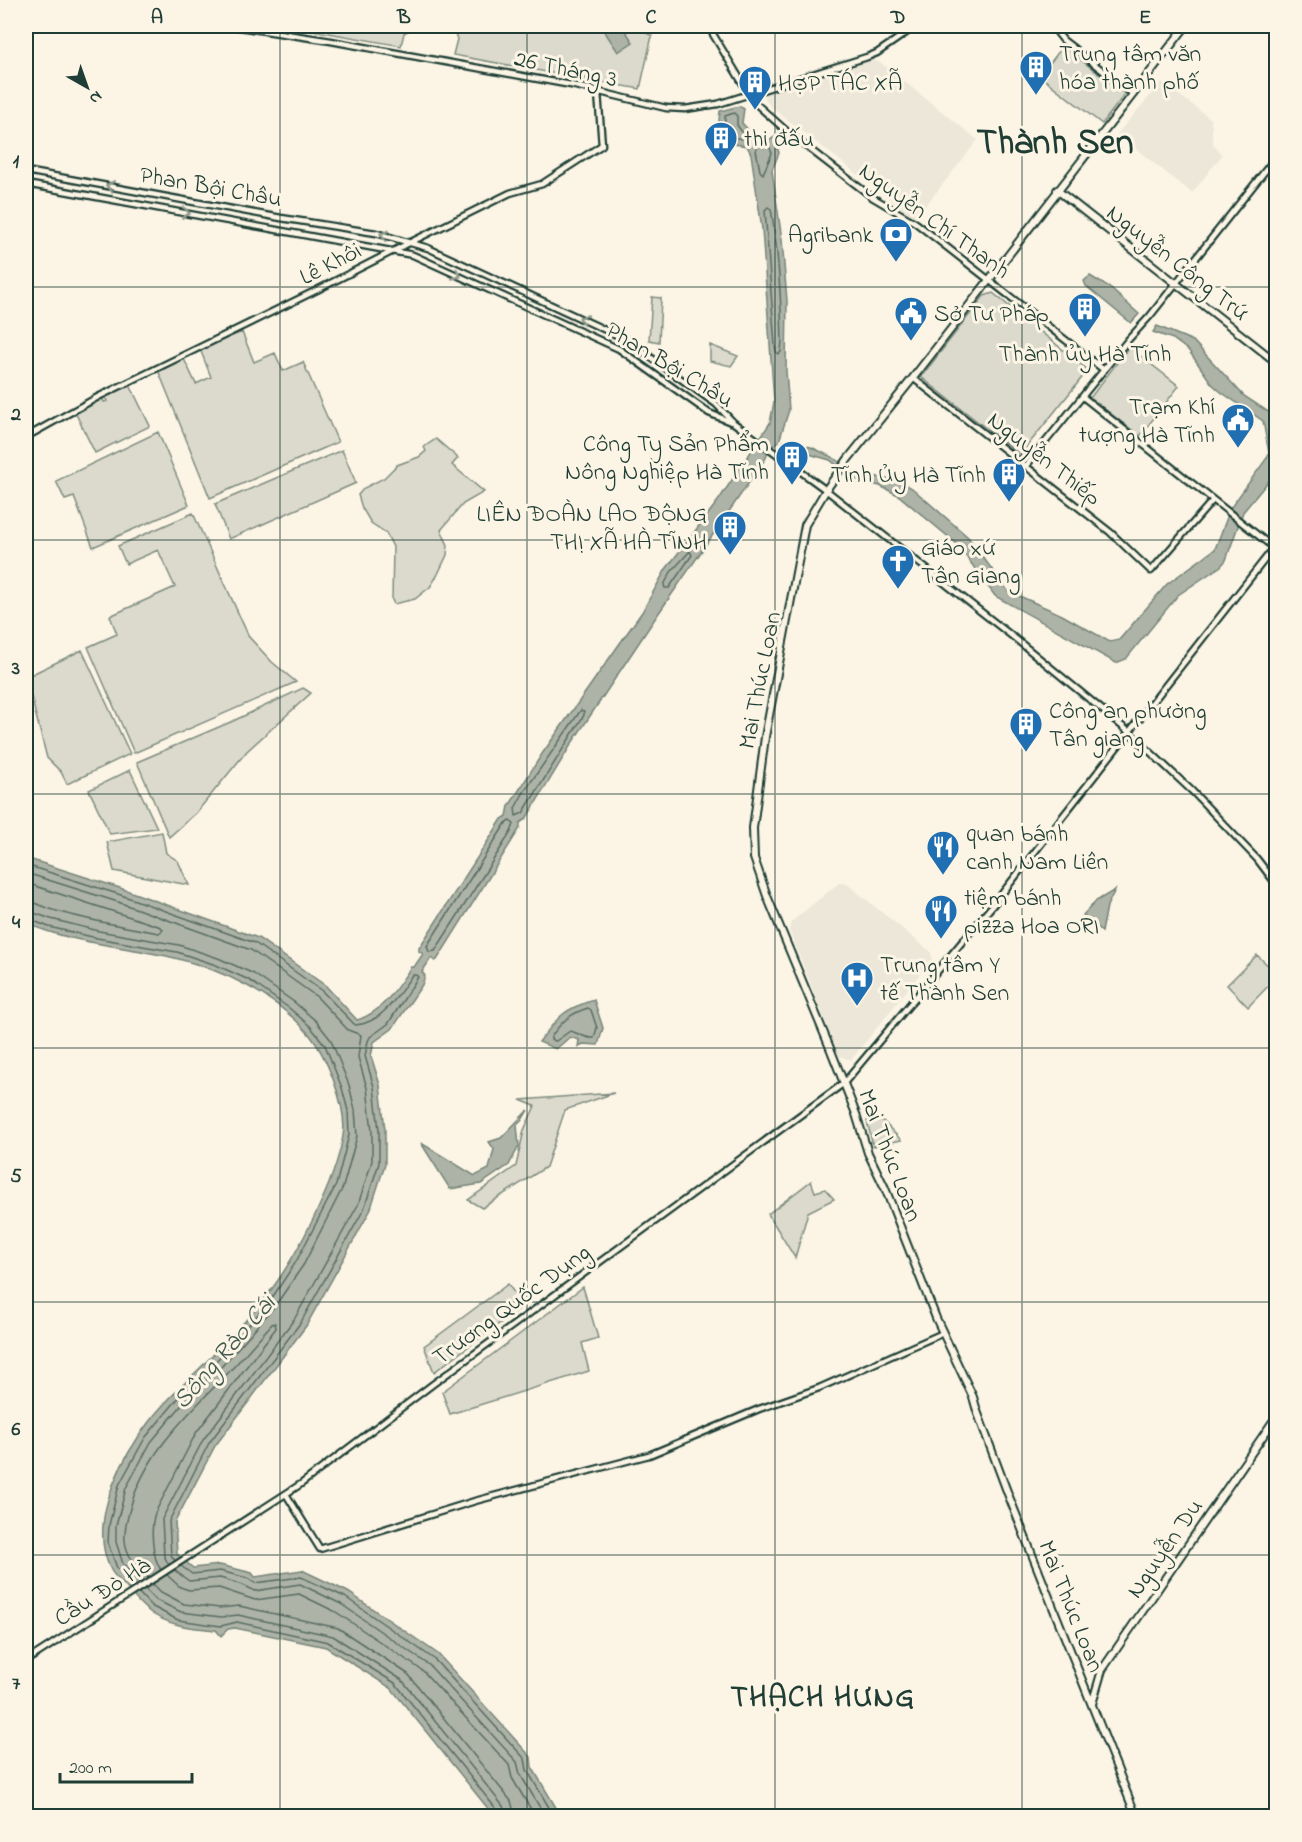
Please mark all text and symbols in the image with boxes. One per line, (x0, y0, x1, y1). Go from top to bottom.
text: A (151, 4, 163, 33)
text: B (396, 4, 411, 33)
text: C (646, 4, 657, 33)
text: D (890, 4, 905, 33)
text: E (1139, 4, 1151, 33)
place label: Trung tâm văn hóa thành phố (1059, 38, 1201, 101)
street label: 26 Tháng 3 (511, 42, 620, 98)
building icon: Trung tâm văn hóa thành phố (1018, 49, 1054, 96)
north arrow (57, 57, 117, 117)
building icon: HỢP TÁC XÃ (737, 64, 773, 111)
place label: HỢP TÁC XÃ (778, 67, 902, 102)
text: N (83, 84, 107, 110)
district label: Thành Sen (977, 118, 1133, 171)
building icon: thi đấu (703, 120, 739, 167)
place label: thi đấu (744, 123, 814, 158)
text: 1 (13, 148, 20, 177)
street label: Nguyễn Chí Thanh (850, 155, 1016, 290)
street label: Phan Bội Châu (137, 159, 285, 218)
one-way arrow (105, 180, 115, 193)
street label: Nguyễn Công Trứ (1097, 197, 1255, 332)
one-way arrow (181, 206, 191, 219)
bank icon: Agribank (878, 216, 914, 263)
place label: Agribank (788, 219, 873, 254)
one-way arrow (380, 230, 390, 242)
street label: Lê Khôi (294, 235, 368, 296)
one-way arrow (451, 268, 462, 280)
building icon: Thành ủy Hà Tĩnh (1067, 291, 1103, 338)
public building icon: Sở Tư Pháp (893, 295, 929, 342)
place label: Sở Tư Pháp (934, 298, 1049, 333)
one-way arrow (579, 314, 590, 326)
street label: Phan Bội Châu (598, 314, 739, 418)
place label: Thành ủy Hà Tĩnh (999, 338, 1171, 374)
place label: Trạm Khí tượng Hà Tĩnh (1079, 391, 1215, 454)
text: 2 (10, 401, 21, 430)
public building icon: Trạm Khí tượng Hà Tĩnh (1220, 402, 1256, 449)
street label: Nguyễn Thiếp (978, 404, 1108, 517)
place label: Công Ty Sản Phẩm Nông Nghiệp Hà Tĩnh (565, 428, 769, 491)
building icon: Công Ty Sản Phẩm Nông Nghiệp Hà Tĩnh (774, 439, 810, 486)
building icon: Tĩnh Ủy Hà Tĩnh (991, 456, 1027, 503)
place label: Tĩnh Ủy Hà Tĩnh (831, 459, 986, 495)
place label: LIÊN ĐOÀN LAO ĐỘNG THỊ XÃ HÀ TĨNH (476, 498, 707, 561)
building icon: LIÊN ĐOÀN LAO ĐỘNG THỊ XÃ HÀ TĨNH (712, 509, 748, 556)
place label: Giáo xứ Tân Giang (921, 532, 1021, 595)
church icon: Giáo xứ Tân Giang (880, 543, 916, 590)
street label: Mai Thúc Loan (731, 609, 792, 752)
text: 3 (11, 655, 20, 684)
place label: Công an phường Tân giang (1049, 695, 1207, 758)
building icon: Công an phường Tân giang (1008, 706, 1044, 753)
place label: quan bánh canh Nam Liên (966, 818, 1108, 881)
restaurant icon: quan bánh canh Nam Liên (925, 829, 961, 876)
place label: tiệm bánh pizza Hoa ORI (964, 882, 1099, 945)
restaurant icon: tiệm bánh pizza Hoa ORI (923, 893, 959, 940)
text: 4 (12, 909, 21, 938)
place label: Trung tâm Y tế Thành Sen (880, 949, 1009, 1012)
hospital icon: Trung tâm Y tế Thành Sen (839, 960, 875, 1007)
street label: Mai Thúc Loan (847, 1085, 930, 1227)
text: 5 (10, 1163, 22, 1192)
street label: Trương Quốc Dụng (426, 1237, 599, 1375)
water label: Sông Rào Cái (165, 1286, 287, 1419)
text: 6 (12, 1416, 21, 1445)
street label: Nguyễn Du (1119, 1492, 1214, 1607)
street label: Mai Thúc Loan (1027, 1536, 1112, 1678)
street label: Cầu Đò Hà (48, 1550, 158, 1637)
text: 7 (12, 1670, 21, 1699)
district label: THẠCH HƯNG (731, 1677, 915, 1721)
scale bar (60, 1746, 192, 1784)
text: 200 m (69, 1756, 112, 1782)

